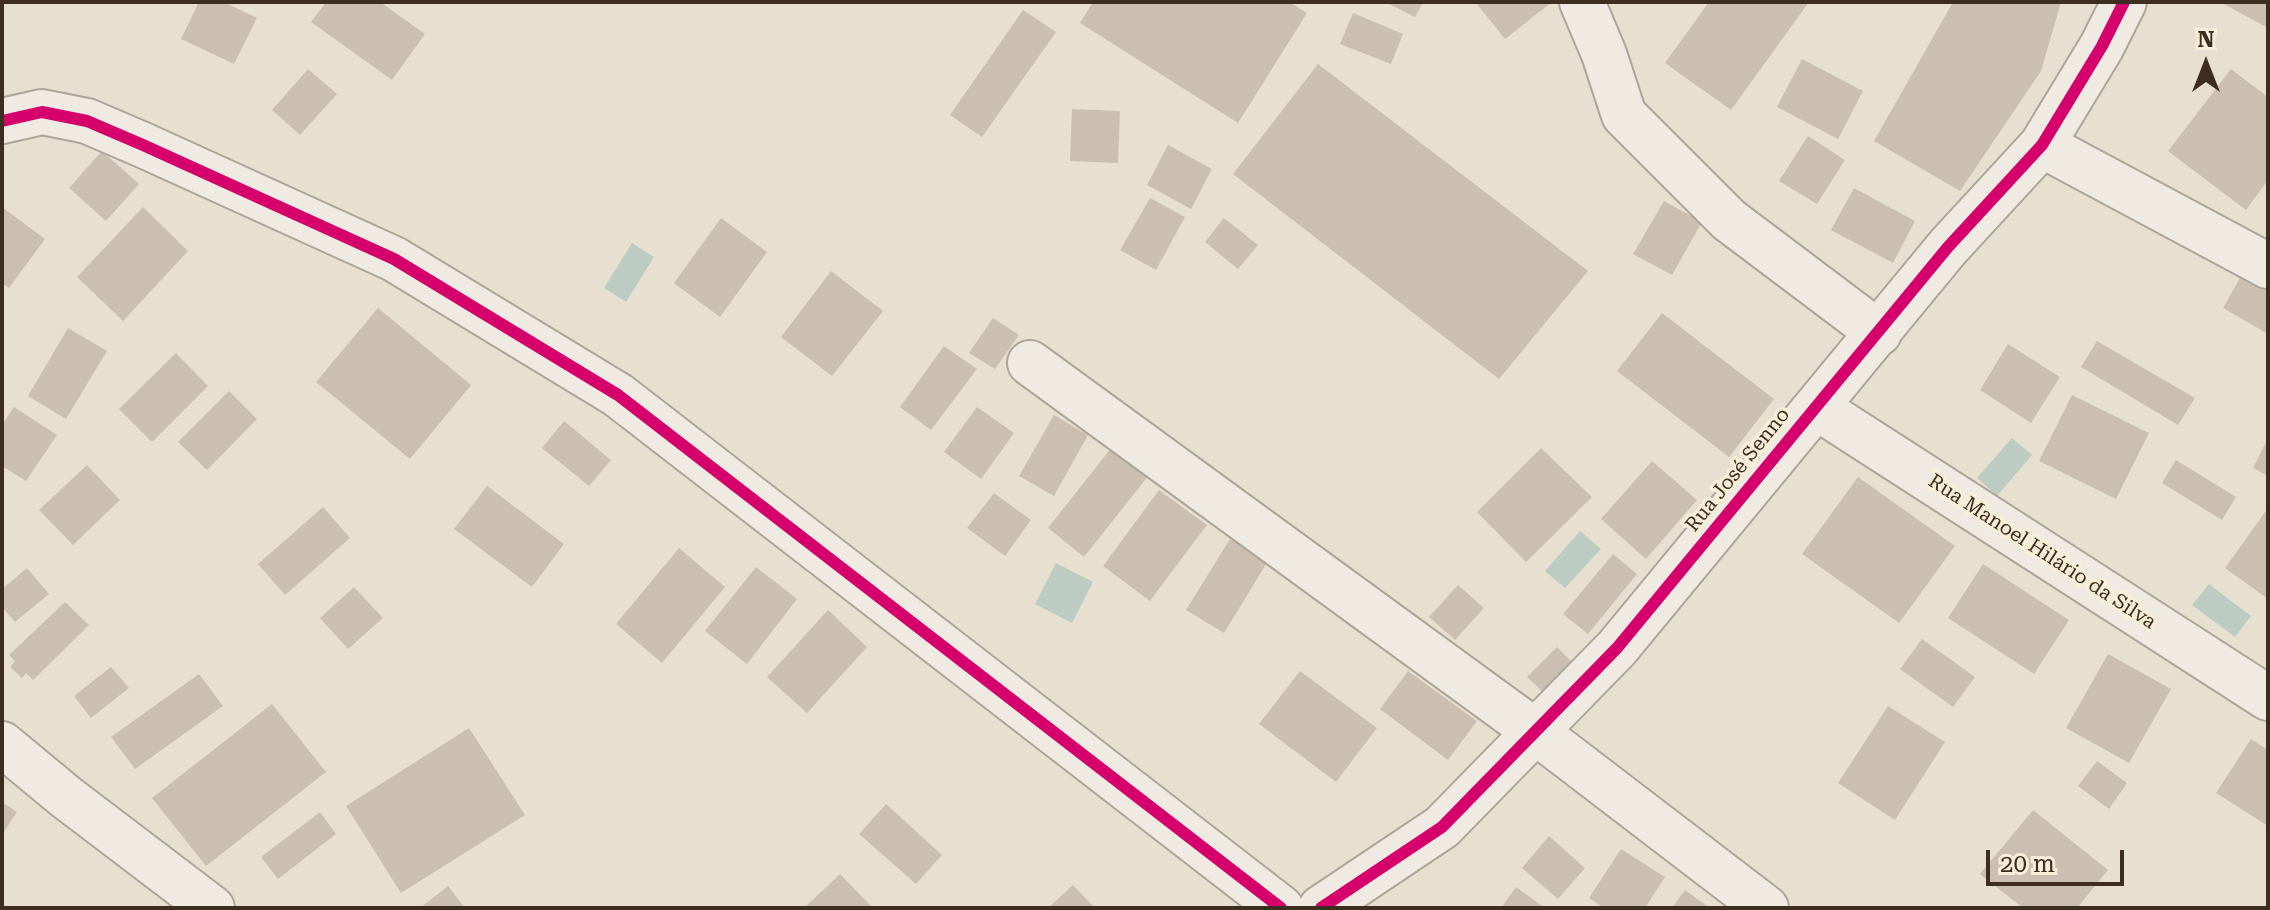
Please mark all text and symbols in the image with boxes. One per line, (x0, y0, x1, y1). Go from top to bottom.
north arrow (2166, 24, 2246, 104)
text: N (2198, 27, 2214, 52)
street label: Rua José Senno (1681, 403, 1795, 537)
street label: Rua Manoel Hilário da Silva (1924, 469, 2160, 635)
scale bar (1990, 834, 2128, 884)
text: 20 m (2000, 850, 2055, 878)

